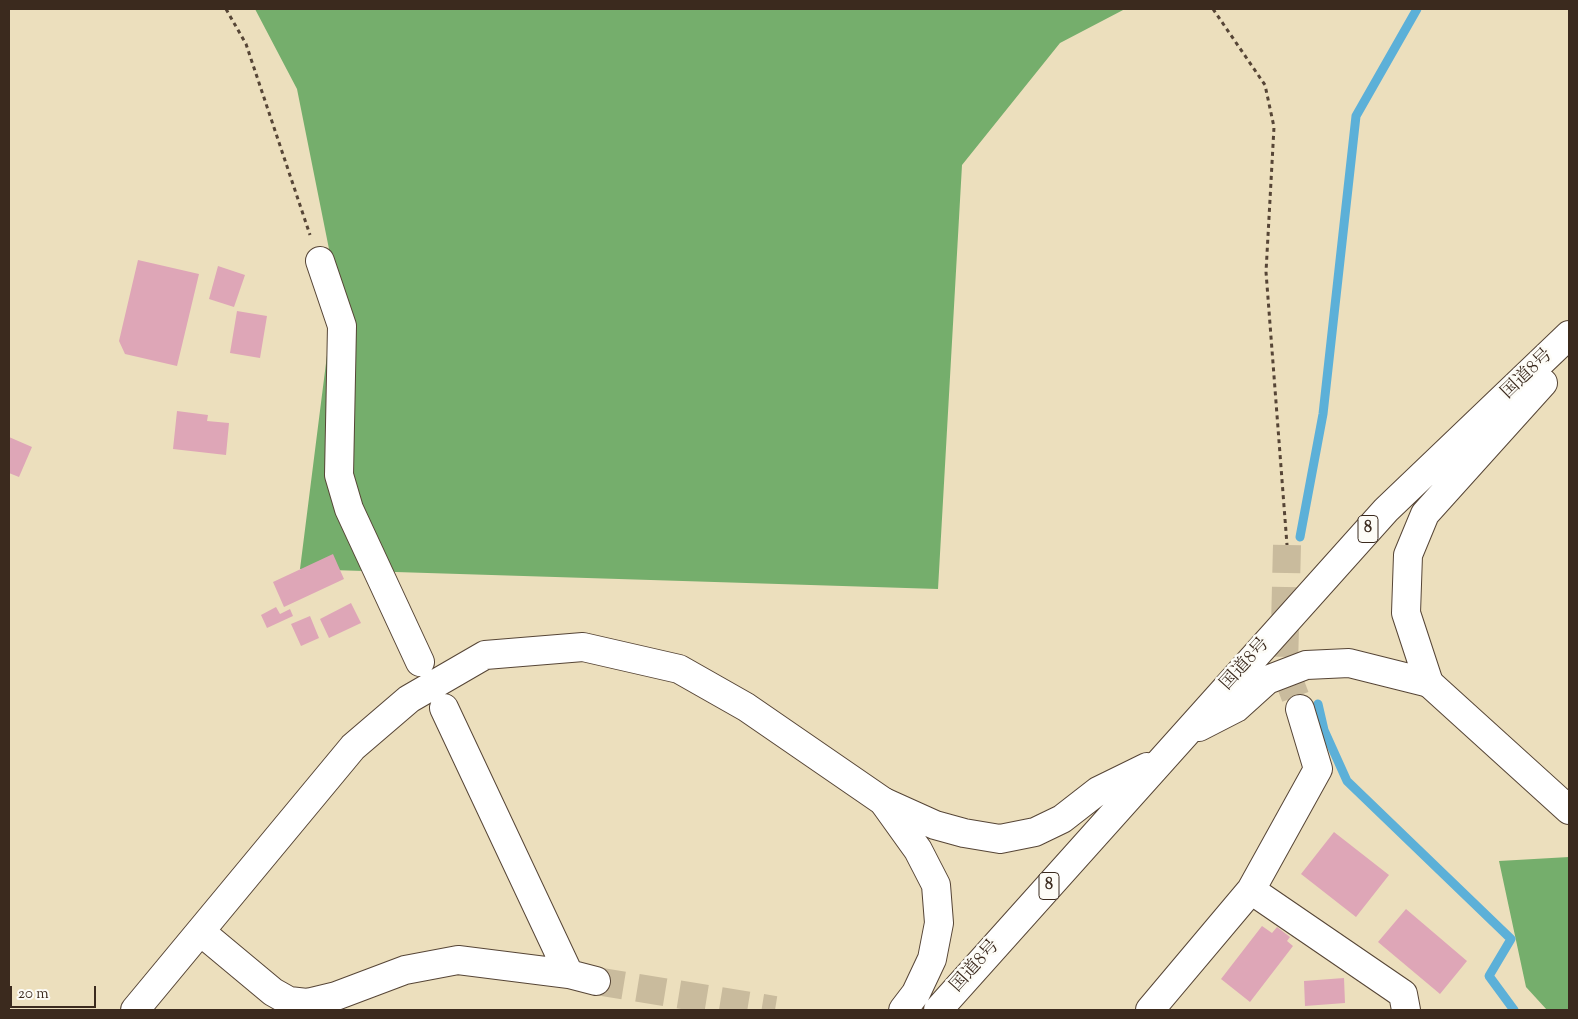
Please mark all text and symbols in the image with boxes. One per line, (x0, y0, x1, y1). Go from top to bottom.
street label: 国道8号 (1498, 345, 1558, 405)
road number: 8 (1358, 516, 1378, 542)
street label: 国道8号 (1217, 634, 1275, 696)
road number: 8 (1039, 872, 1059, 899)
street label: 国道8号 (947, 936, 1005, 998)
scale bar (12, 976, 99, 1008)
text: 20 m (18, 984, 49, 1005)

